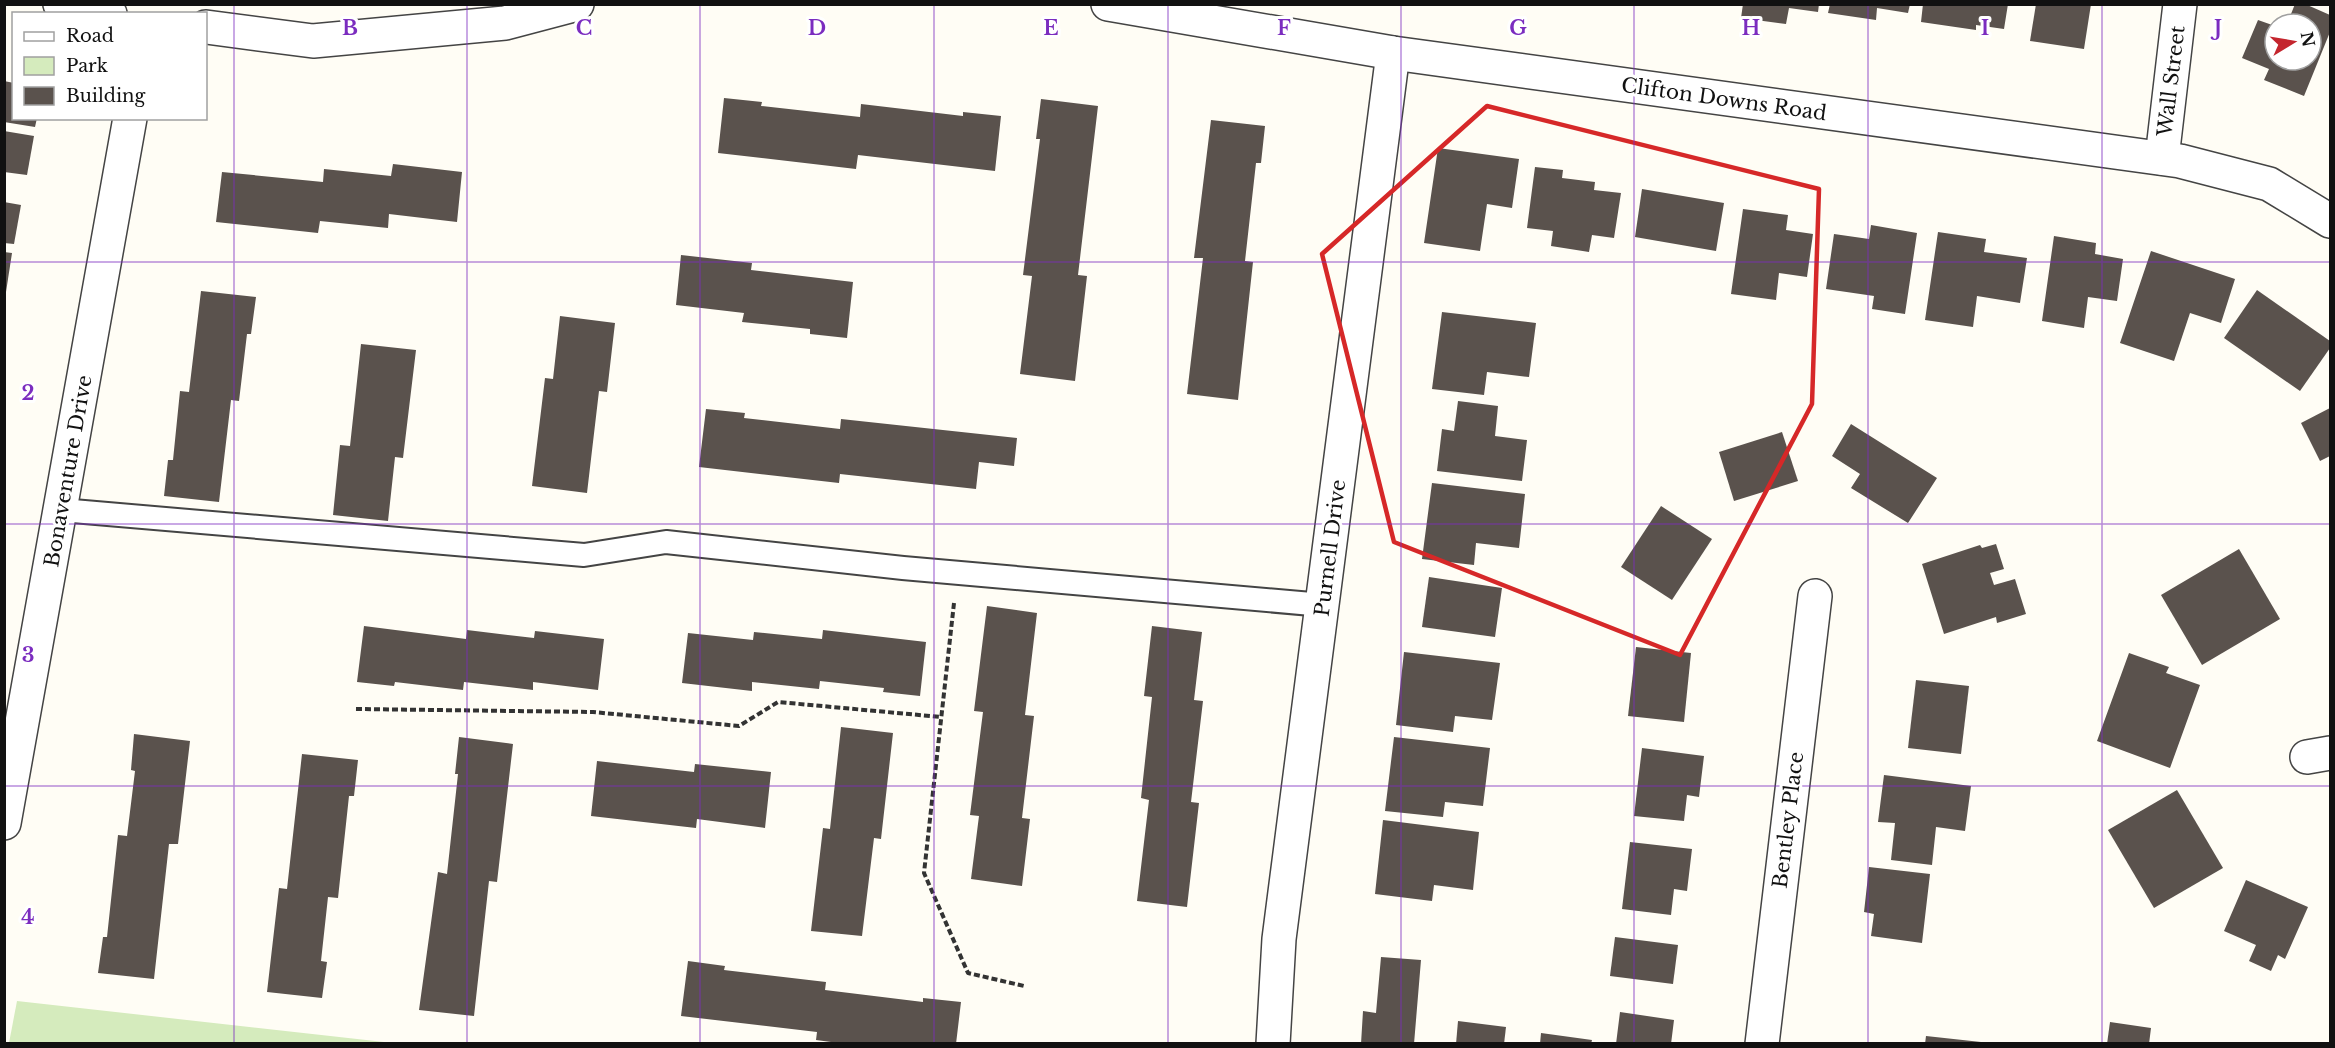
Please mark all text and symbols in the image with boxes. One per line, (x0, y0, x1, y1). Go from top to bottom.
legend (12, 12, 207, 120)
north arrow (2263, 12, 2323, 72)
text: B (342, 16, 358, 40)
text: C (576, 16, 592, 40)
text: D (808, 16, 826, 40)
text: E (1043, 16, 1059, 40)
text: F (1277, 16, 1291, 40)
text: G (1509, 16, 1527, 40)
text: H (1742, 16, 1761, 40)
text: I (1981, 16, 1989, 40)
text: J (2210, 16, 2222, 40)
street label: Wall Street (2152, 24, 2190, 139)
text: Road (66, 25, 114, 47)
text: N (2296, 30, 2319, 48)
text: Park (66, 55, 108, 77)
street label: Clifton Downs Road (1620, 73, 1828, 125)
text: Building (66, 85, 145, 107)
street label: Bonaventure Drive (39, 373, 97, 569)
text: 2 (21, 381, 35, 405)
street label: Purnell Drive (1310, 478, 1350, 618)
text: 3 (22, 643, 34, 667)
street label: Bentley Place (1768, 750, 1808, 890)
text: 4 (21, 905, 35, 929)

